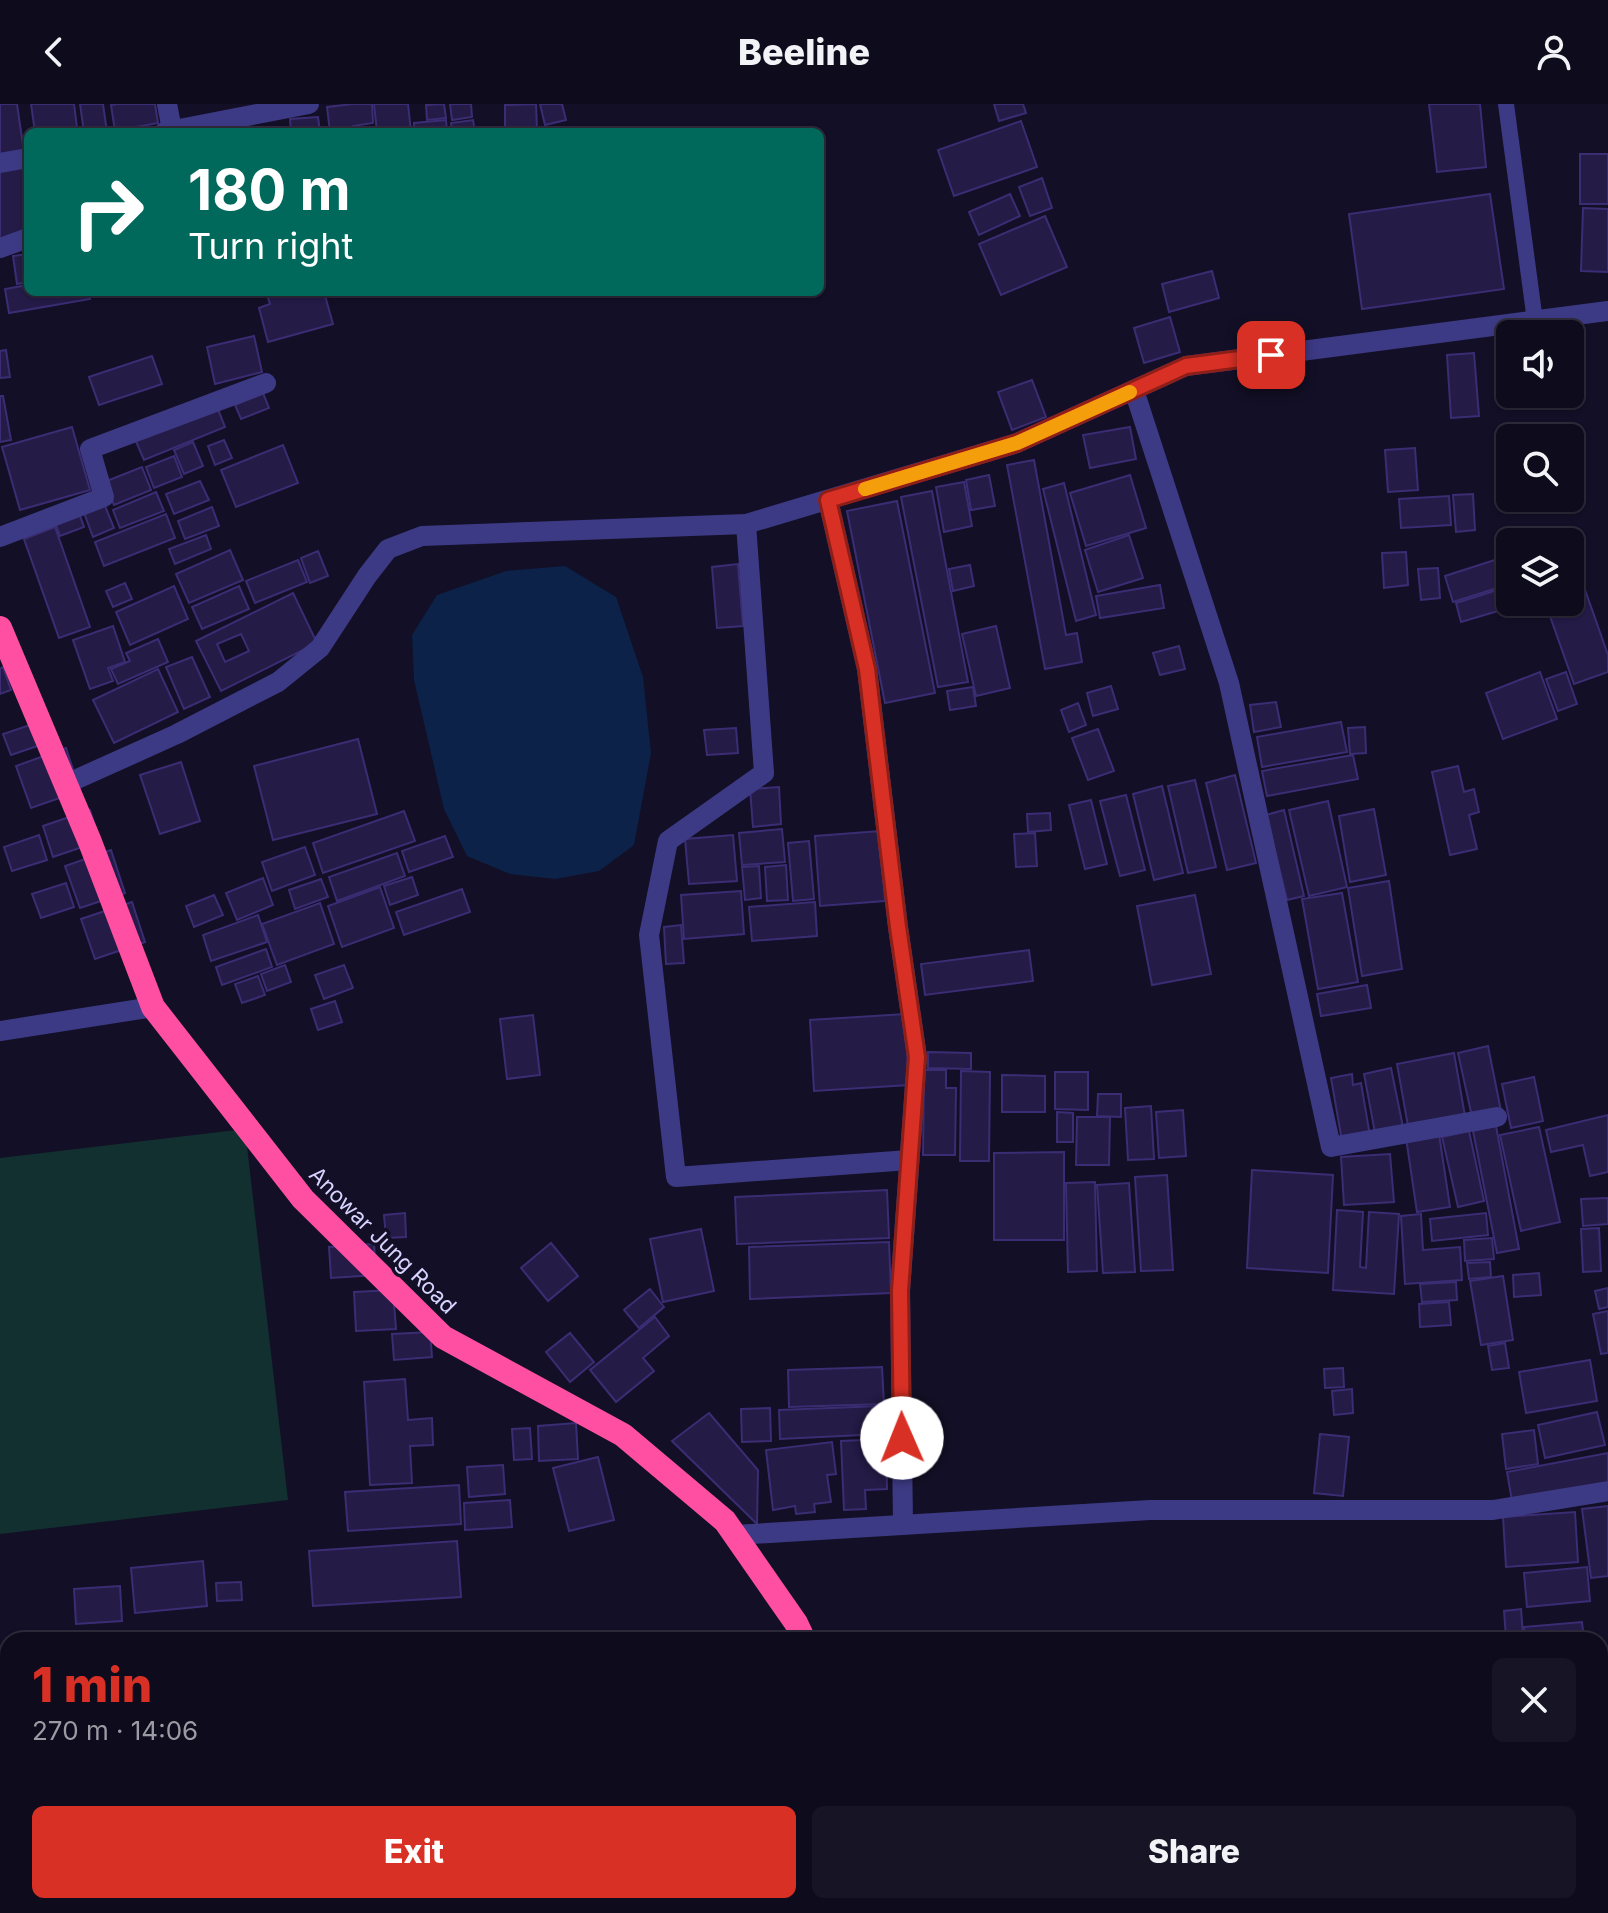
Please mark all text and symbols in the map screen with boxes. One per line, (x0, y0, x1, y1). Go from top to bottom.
icon: back (32, 30, 76, 74)
text: Beeline (738, 30, 870, 74)
icon: person (1532, 30, 1576, 74)
text: 180 m (188, 156, 351, 224)
icon: right (56, 160, 160, 264)
text: Turn right (188, 224, 353, 268)
map controls (1496, 320, 1584, 616)
button: sound (1496, 320, 1584, 408)
pin (1237, 321, 1305, 389)
icon: arrive (1249, 333, 1293, 377)
button: search (1496, 424, 1584, 512)
button: layers (1496, 528, 1584, 616)
street label: Anowar Jung Road (304, 1161, 462, 1319)
position arrow (860, 1396, 944, 1480)
text: 1 min (32, 1655, 152, 1714)
button: close (1492, 1658, 1576, 1742)
text: 270 m · 14:06 (32, 1715, 198, 1746)
button: Exit (32, 1806, 796, 1898)
button: Share (812, 1806, 1576, 1898)

